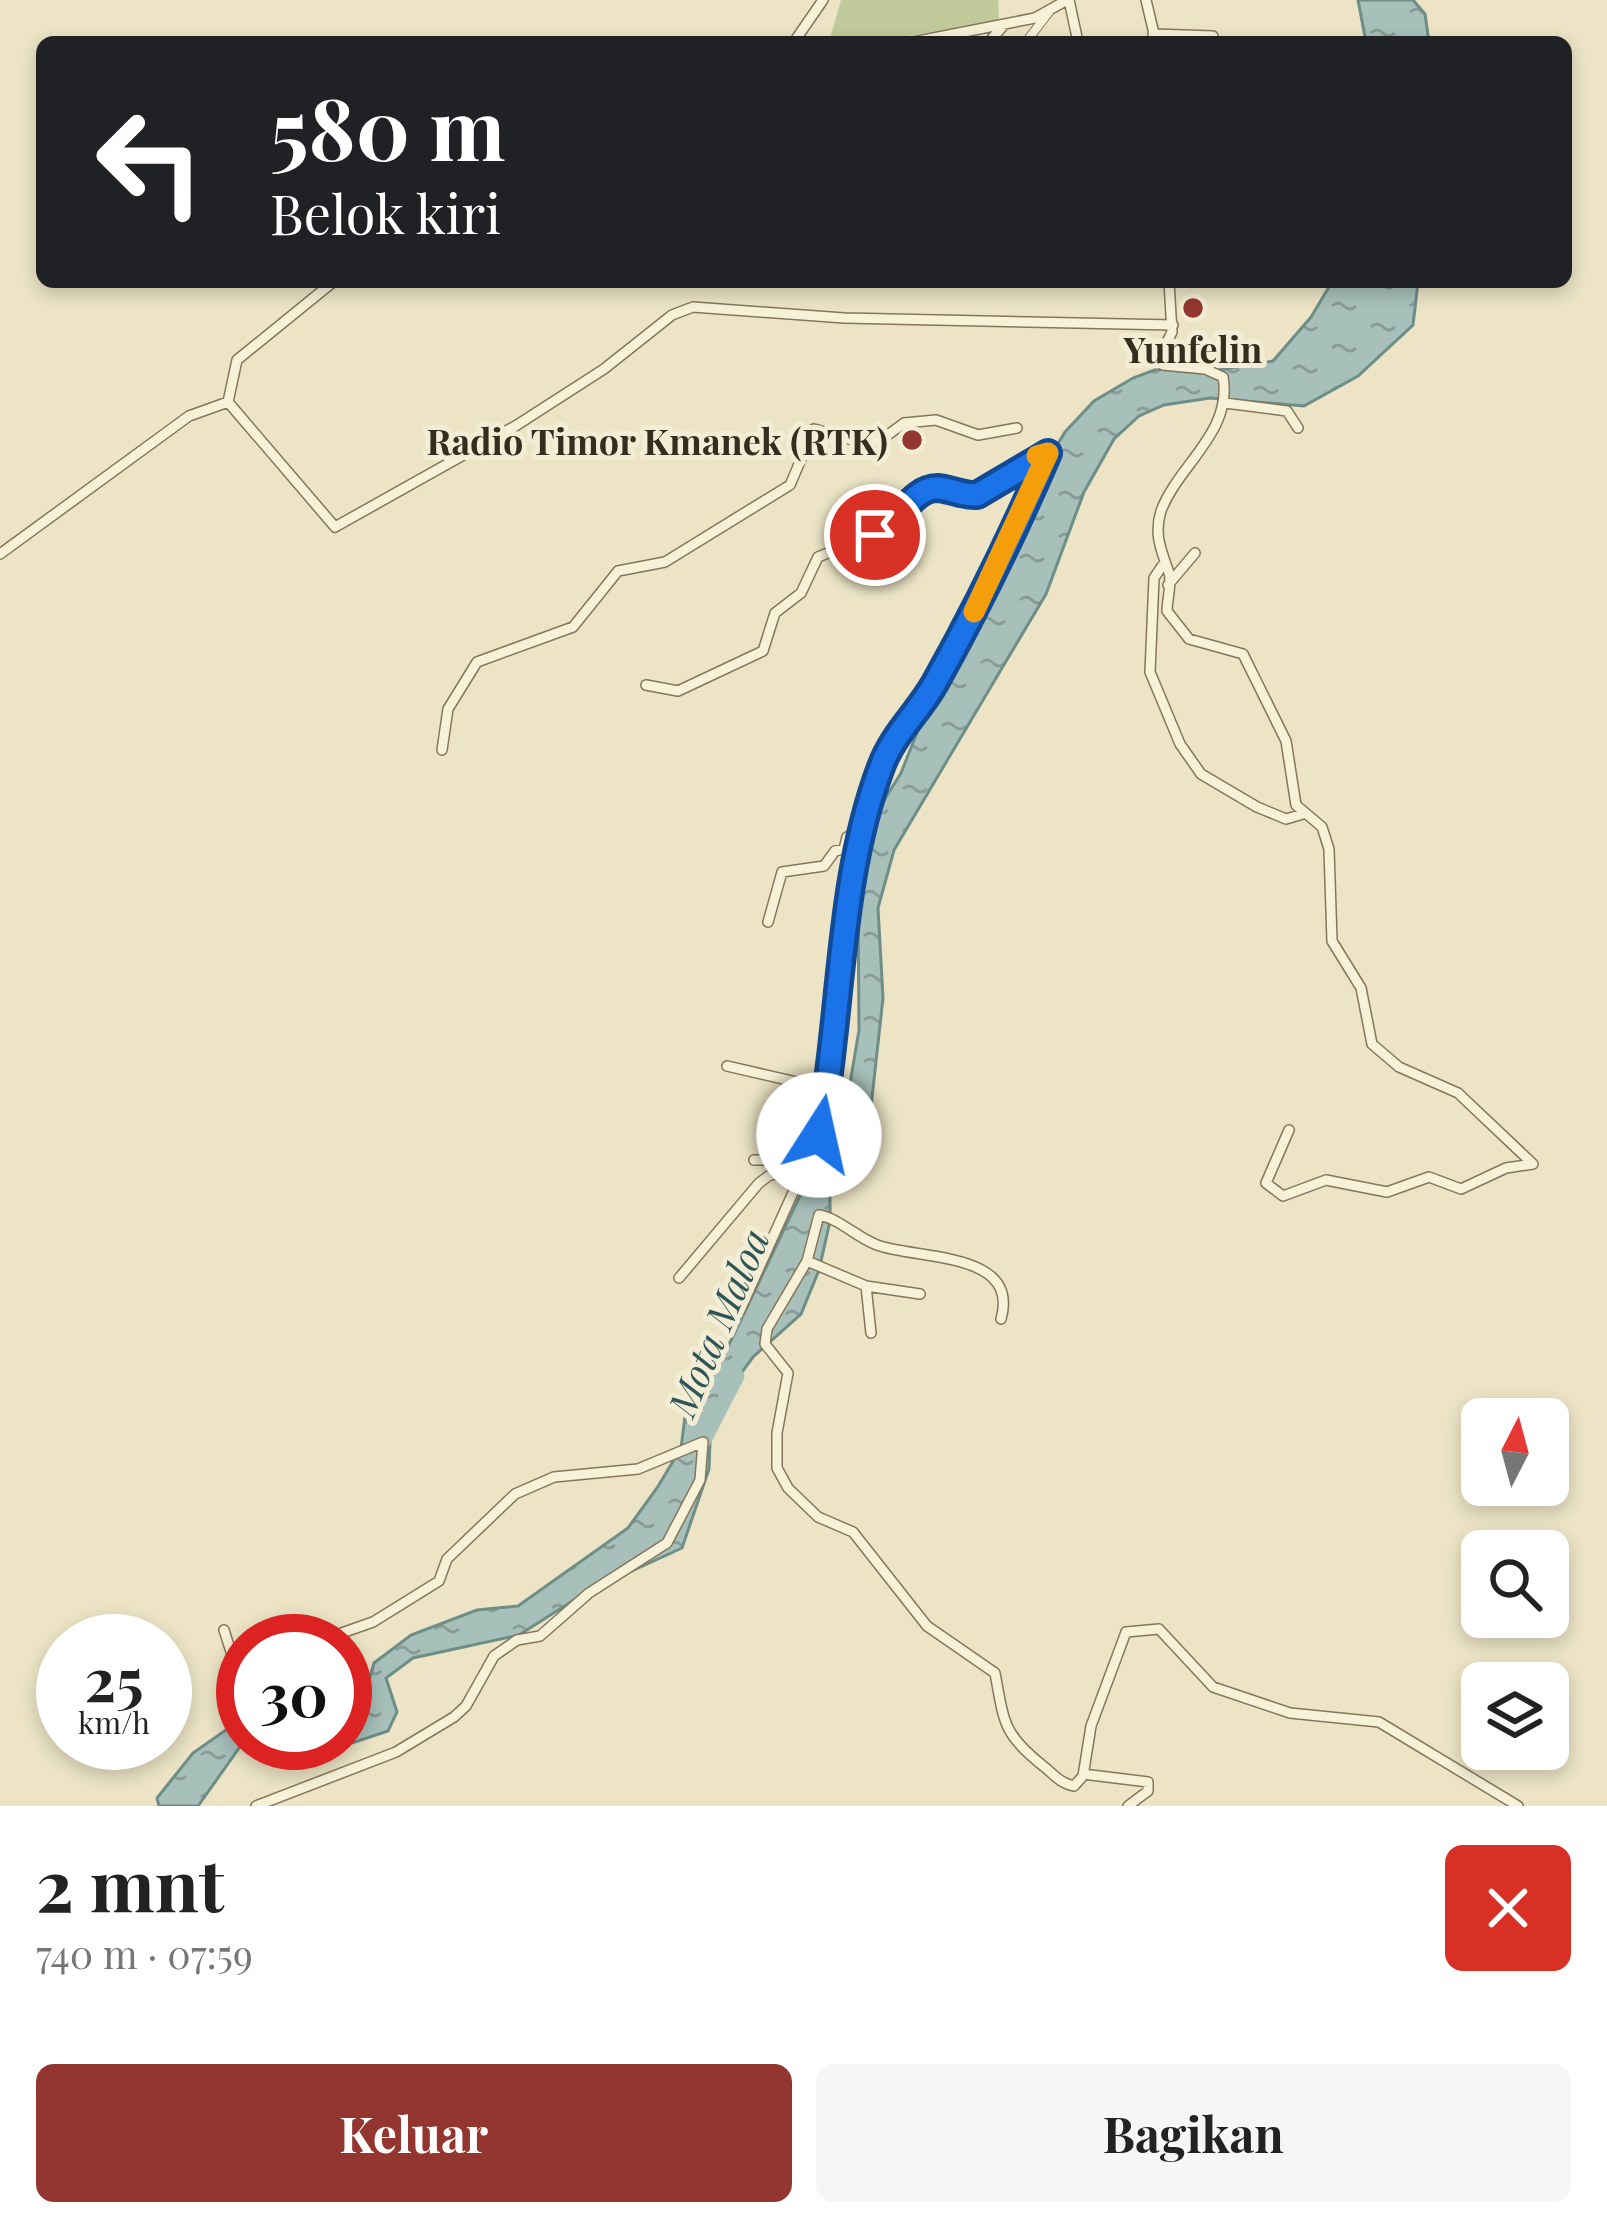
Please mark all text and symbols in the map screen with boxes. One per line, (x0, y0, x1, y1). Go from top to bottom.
text: 580 m (270, 70, 505, 182)
icon: left (72, 84, 228, 240)
text: Belok kiri (270, 177, 501, 249)
marker: Yunfelin (1180, 295, 1206, 321)
place label: Yunfelin (1123, 324, 1262, 372)
place label: Radio Timor Kmanek (RTK) (427, 416, 888, 464)
marker: Radio Timor Kmanek (RTK) (899, 427, 925, 453)
pin (824, 484, 926, 586)
icon: arrive (842, 502, 908, 568)
position arrow (756, 1072, 882, 1198)
water label: Mota Maloa (653, 1220, 780, 1425)
north arrow (1461, 1398, 1569, 1506)
map controls (1461, 1398, 1569, 1770)
button: search (1461, 1530, 1569, 1638)
speed limit sign: 30 (216, 1614, 372, 1770)
text: 25 (85, 1637, 143, 1717)
button: layers (1461, 1662, 1569, 1770)
text: km/h (78, 1702, 150, 1742)
text: 2 mnt (36, 1834, 224, 1930)
button: close (1445, 1845, 1571, 1971)
text: 740 m · 07:59 (36, 1927, 253, 1979)
button: Keluar (36, 2064, 792, 2202)
button: Bagikan (816, 2064, 1571, 2202)

